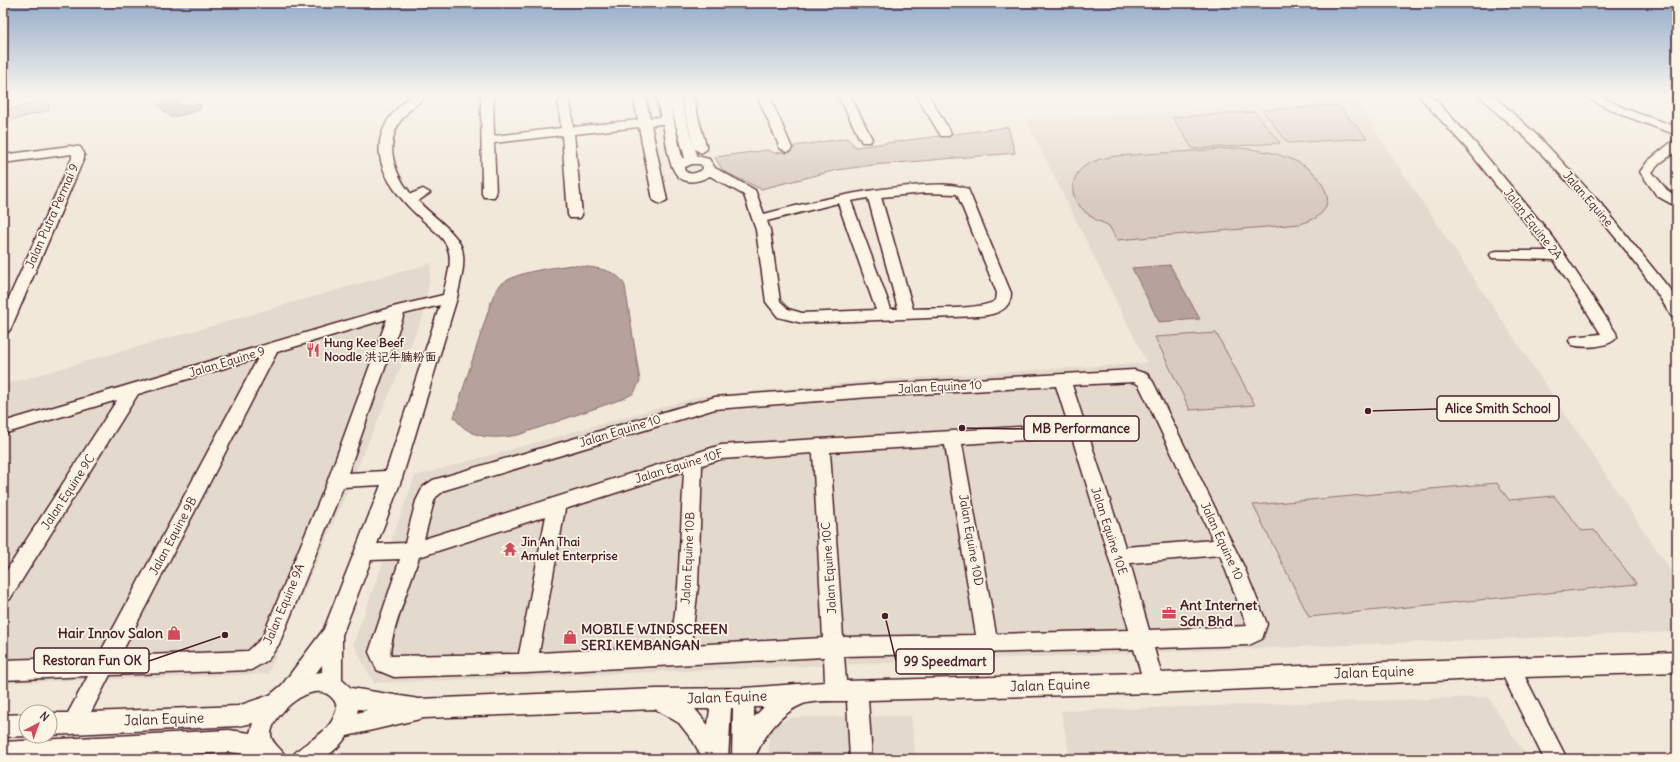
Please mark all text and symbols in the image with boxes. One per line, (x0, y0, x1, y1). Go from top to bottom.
street label: Jalan Putra Permai 9 (22, 161, 81, 270)
street label: Jalan Equine (1560, 168, 1617, 230)
street label: Jalan Equine 2A (1501, 185, 1566, 262)
place label: Hung Kee Beef Noodle 洪记牛腩粉面 (324, 335, 437, 364)
restaurant icon: Hung Kee Beef Noodle 洪记牛腩粉面 (305, 342, 321, 358)
street label: Jalan Equine 9 (187, 343, 267, 380)
street label: Jalan Equine 10 (897, 377, 983, 396)
callout: Alice Smith School (1437, 396, 1559, 421)
text: Alice Smith School (1445, 400, 1551, 417)
street label: Jalan Equine 10 (577, 411, 662, 450)
callout: MB Performance (1024, 416, 1139, 441)
text: MB Performance (1032, 420, 1130, 437)
street label: Jalan Equine 10F (633, 445, 725, 486)
street label: Jalan Equine 9C (38, 451, 97, 532)
street label: Jalan Equine 10E (1088, 485, 1131, 577)
street label: Jalan Equine 10D (956, 493, 987, 587)
street label: Jalan Equine 9B (146, 494, 200, 577)
street label: Jalan Equine 10 (1198, 499, 1247, 582)
street label: Jalan Equine 10B (678, 511, 697, 604)
street label: Jalan Equine 10C (818, 521, 839, 615)
place label: Jin An Thai Amulet Enterprise (521, 534, 618, 564)
temple icon: Jin An Thai Amulet Enterprise (502, 541, 518, 557)
street label: Jalan Equine 9A (260, 561, 307, 646)
place label: Ant Internet Sdn Bhd (1180, 596, 1257, 630)
office icon: Ant Internet Sdn Bhd (1161, 605, 1177, 621)
place label: MOBILE WINDSCREEN SERI KEMBANGAN (581, 620, 728, 654)
place label: Hair Innov Salon (58, 624, 163, 642)
shop icon: Hair Innov Salon (166, 625, 182, 641)
shop icon: MOBILE WINDSCREEN SERI KEMBANGAN (562, 629, 578, 645)
callout: Restoran Fun OK (34, 648, 149, 673)
callout: 99 Speedmart (896, 649, 994, 674)
text: Restoran Fun OK (43, 652, 142, 669)
text: 99 Speedmart (904, 653, 987, 670)
street label: Jalan Equine (1334, 662, 1414, 682)
street label: Jalan Equine (1010, 675, 1090, 695)
street label: Jalan Equine (687, 687, 767, 707)
north arrow (18, 704, 58, 744)
text: N (37, 709, 52, 724)
street label: Jalan Equine (124, 709, 204, 729)

